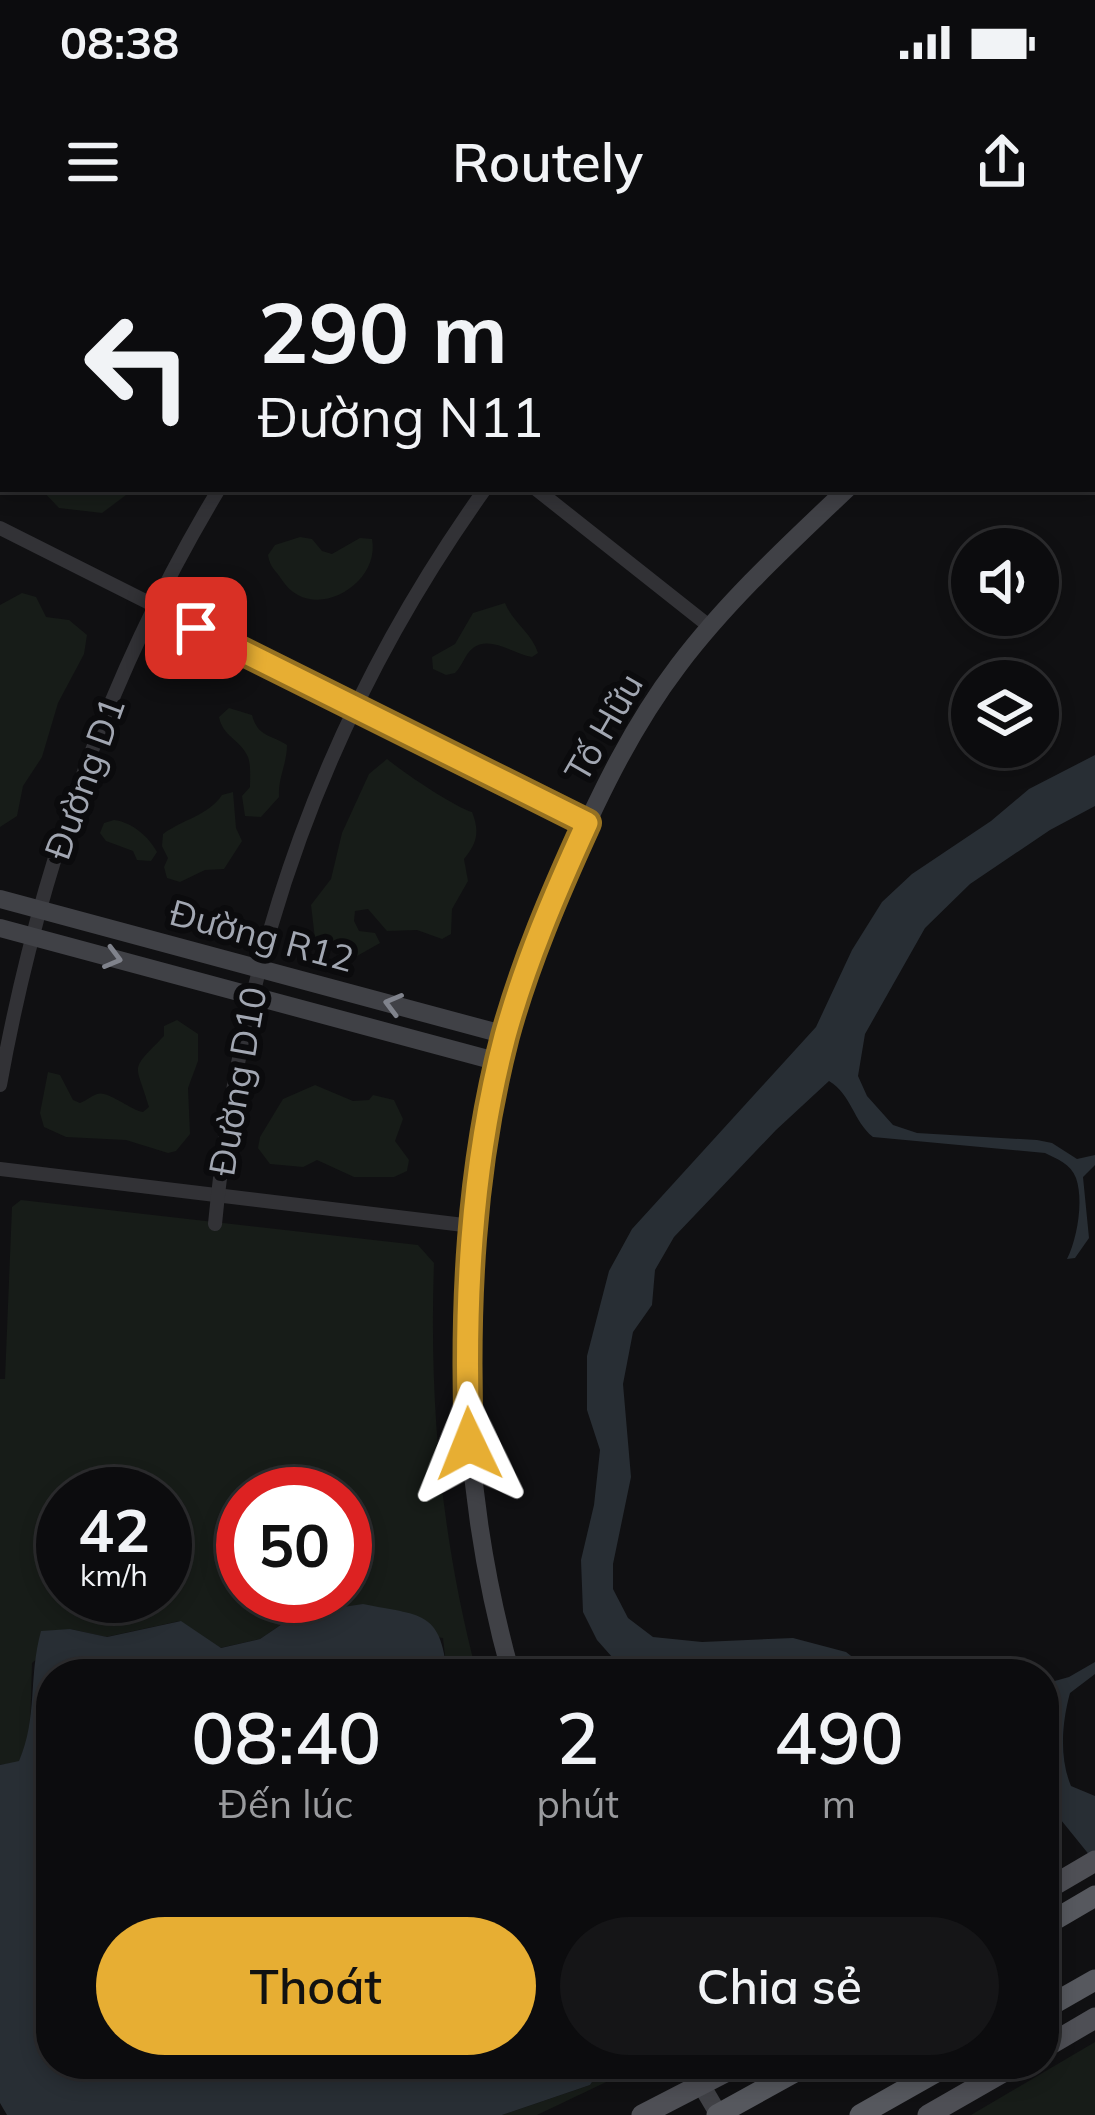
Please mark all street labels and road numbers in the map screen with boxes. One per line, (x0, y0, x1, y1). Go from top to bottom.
street label: Tố Hữu (554, 665, 652, 789)
street label: Đường D1 (34, 691, 134, 865)
street label: Đường R12 (165, 889, 359, 981)
street label: Đường D10 (198, 983, 276, 1179)

